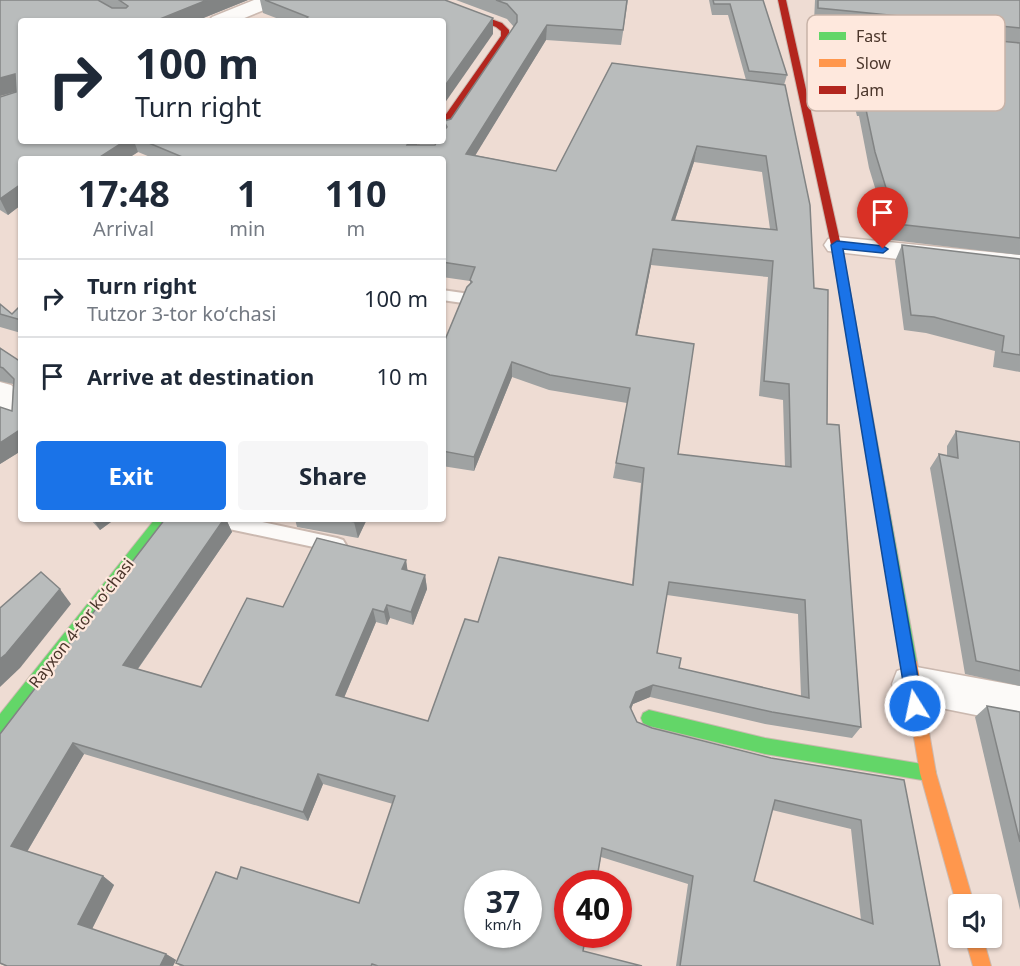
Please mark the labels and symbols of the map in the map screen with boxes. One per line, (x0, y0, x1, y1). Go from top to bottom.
legend (807, 15, 1005, 111)
text: Fast (856, 25, 887, 47)
text: Slow (856, 52, 891, 74)
text: Jam (854, 79, 884, 101)
pin (857, 187, 908, 249)
street label: Rayxon 4-tor koʻchasi (23, 554, 139, 692)
position arrow (883, 674, 947, 738)
speed limit sign: 40 (554, 870, 632, 948)

